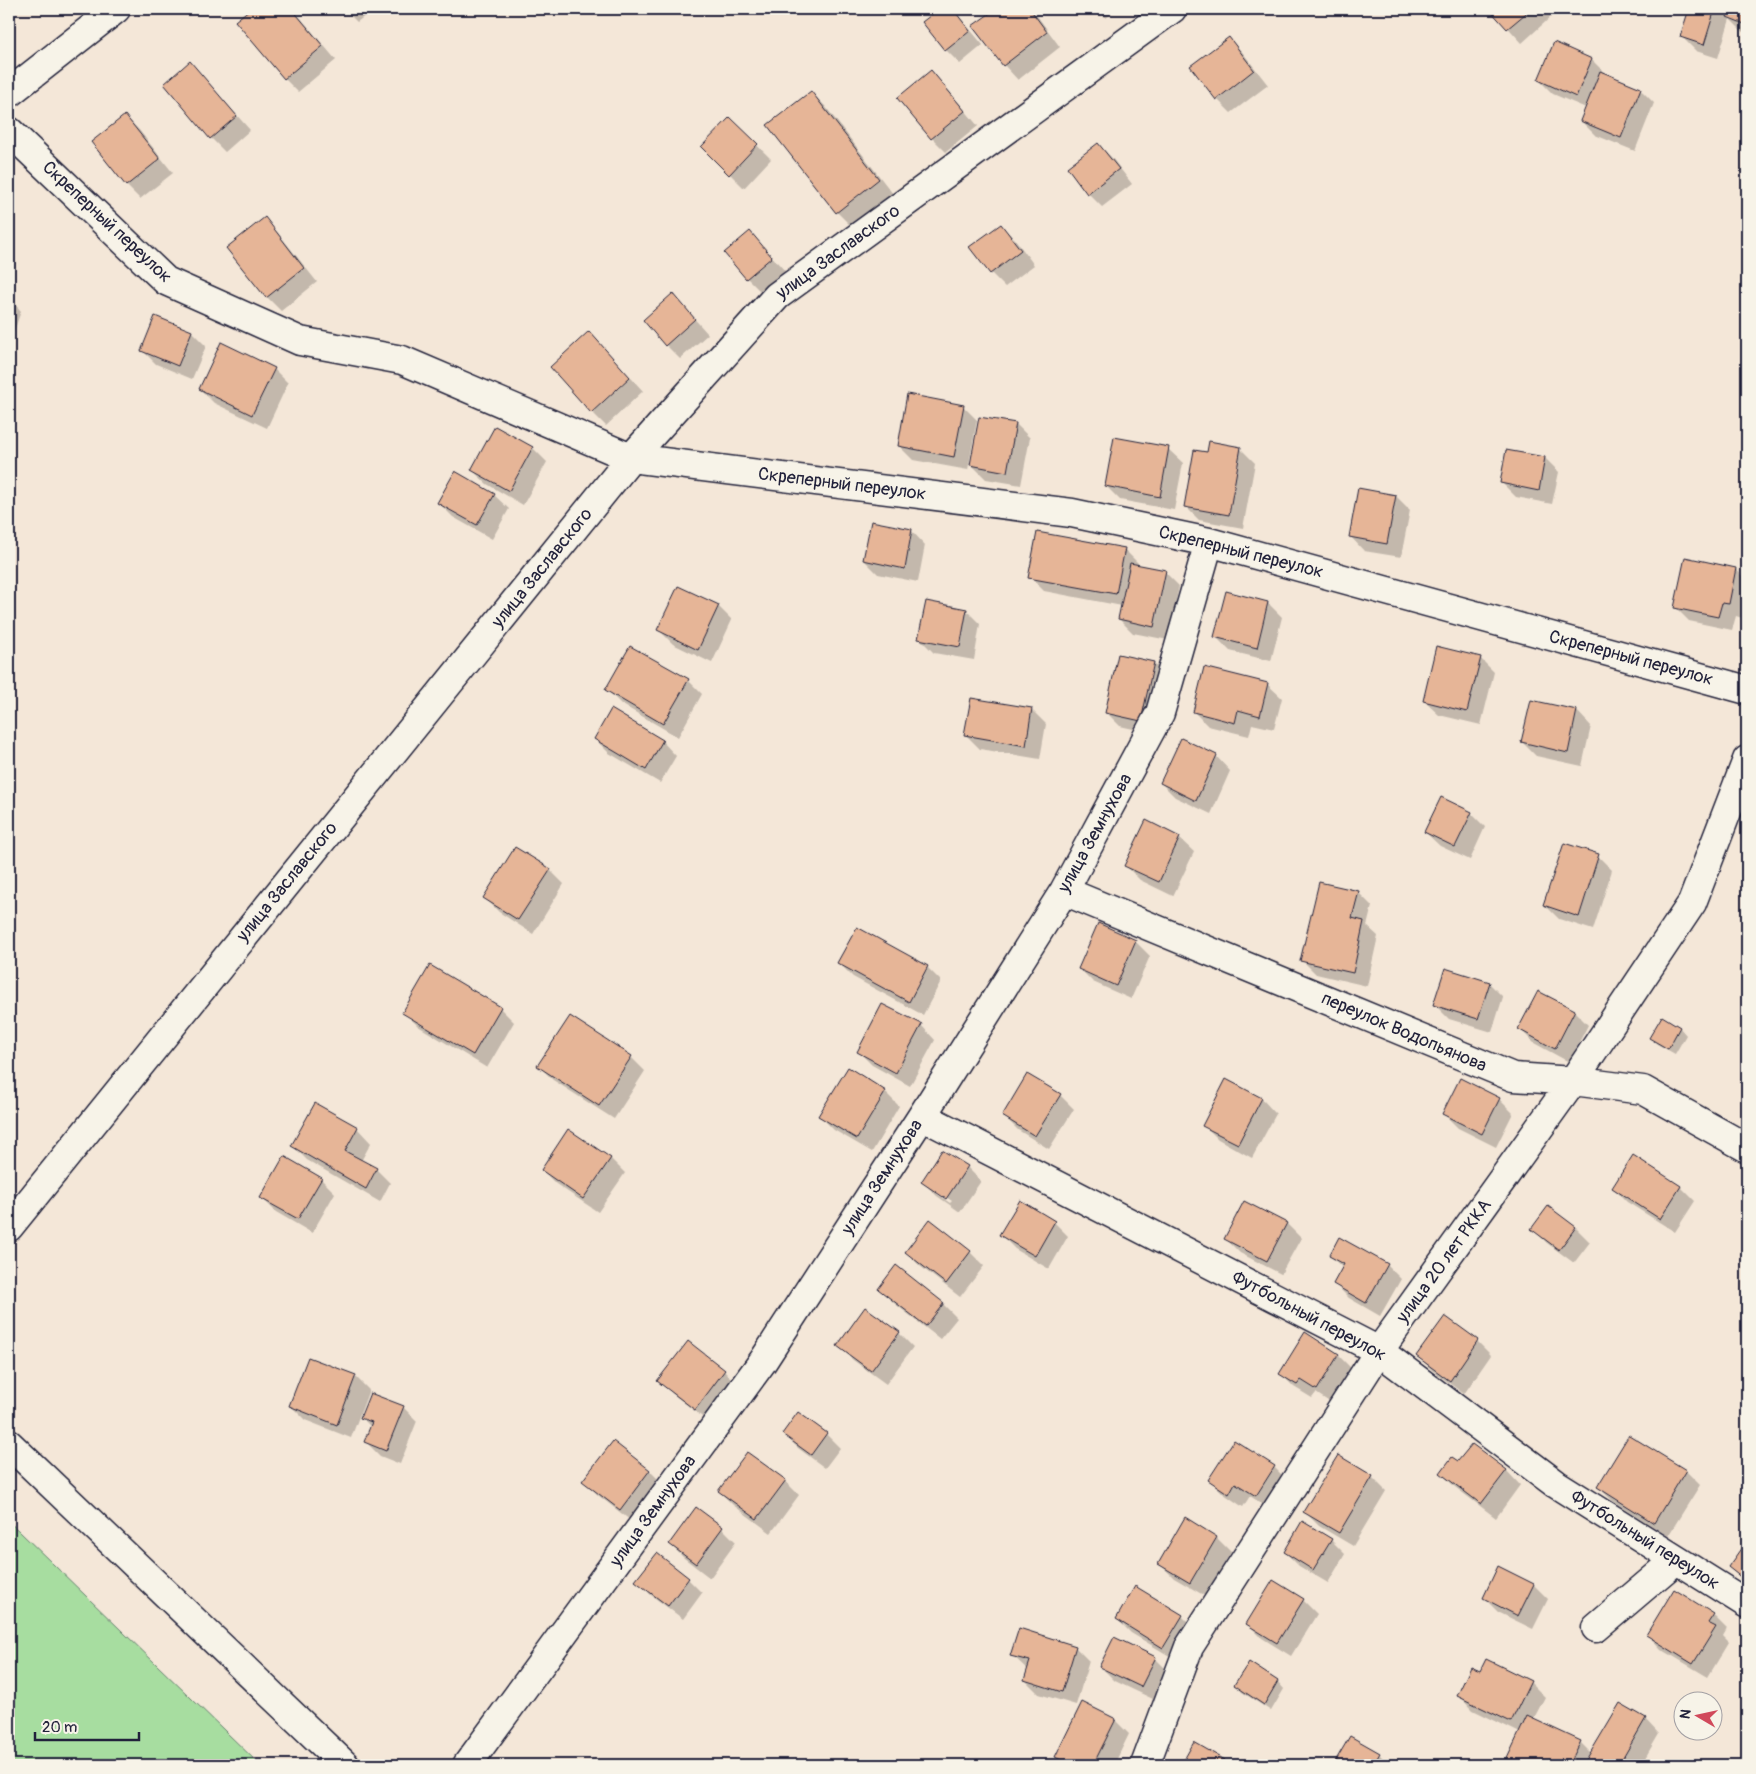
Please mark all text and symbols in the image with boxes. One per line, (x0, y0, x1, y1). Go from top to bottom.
street label: Скреперный переулок (37, 156, 177, 288)
street label: улица Заславского (771, 199, 905, 305)
street label: Скреперный переулок (757, 462, 927, 506)
street label: улица Заславского (486, 503, 598, 633)
street label: Скреперный переулок (1156, 520, 1326, 584)
street label: Скреперный переулок (1546, 625, 1716, 691)
street label: улица Земнухова (1052, 769, 1137, 898)
street label: улица Заславского (231, 817, 343, 947)
street label: переулок Водопьянова (1318, 987, 1490, 1077)
street label: улица Земнухова (836, 1115, 928, 1240)
street label: улица 20 лет РККА (1391, 1194, 1497, 1328)
street label: Футбольный переулок (1228, 1266, 1390, 1366)
street label: улица Земнухова (604, 1451, 701, 1572)
street label: Футбольный переулок (1566, 1485, 1724, 1595)
north arrow (1674, 1692, 1724, 1742)
text: N (1677, 1708, 1695, 1720)
scale bar (35, 1709, 139, 1741)
text: 20 m (42, 1718, 77, 1737)

